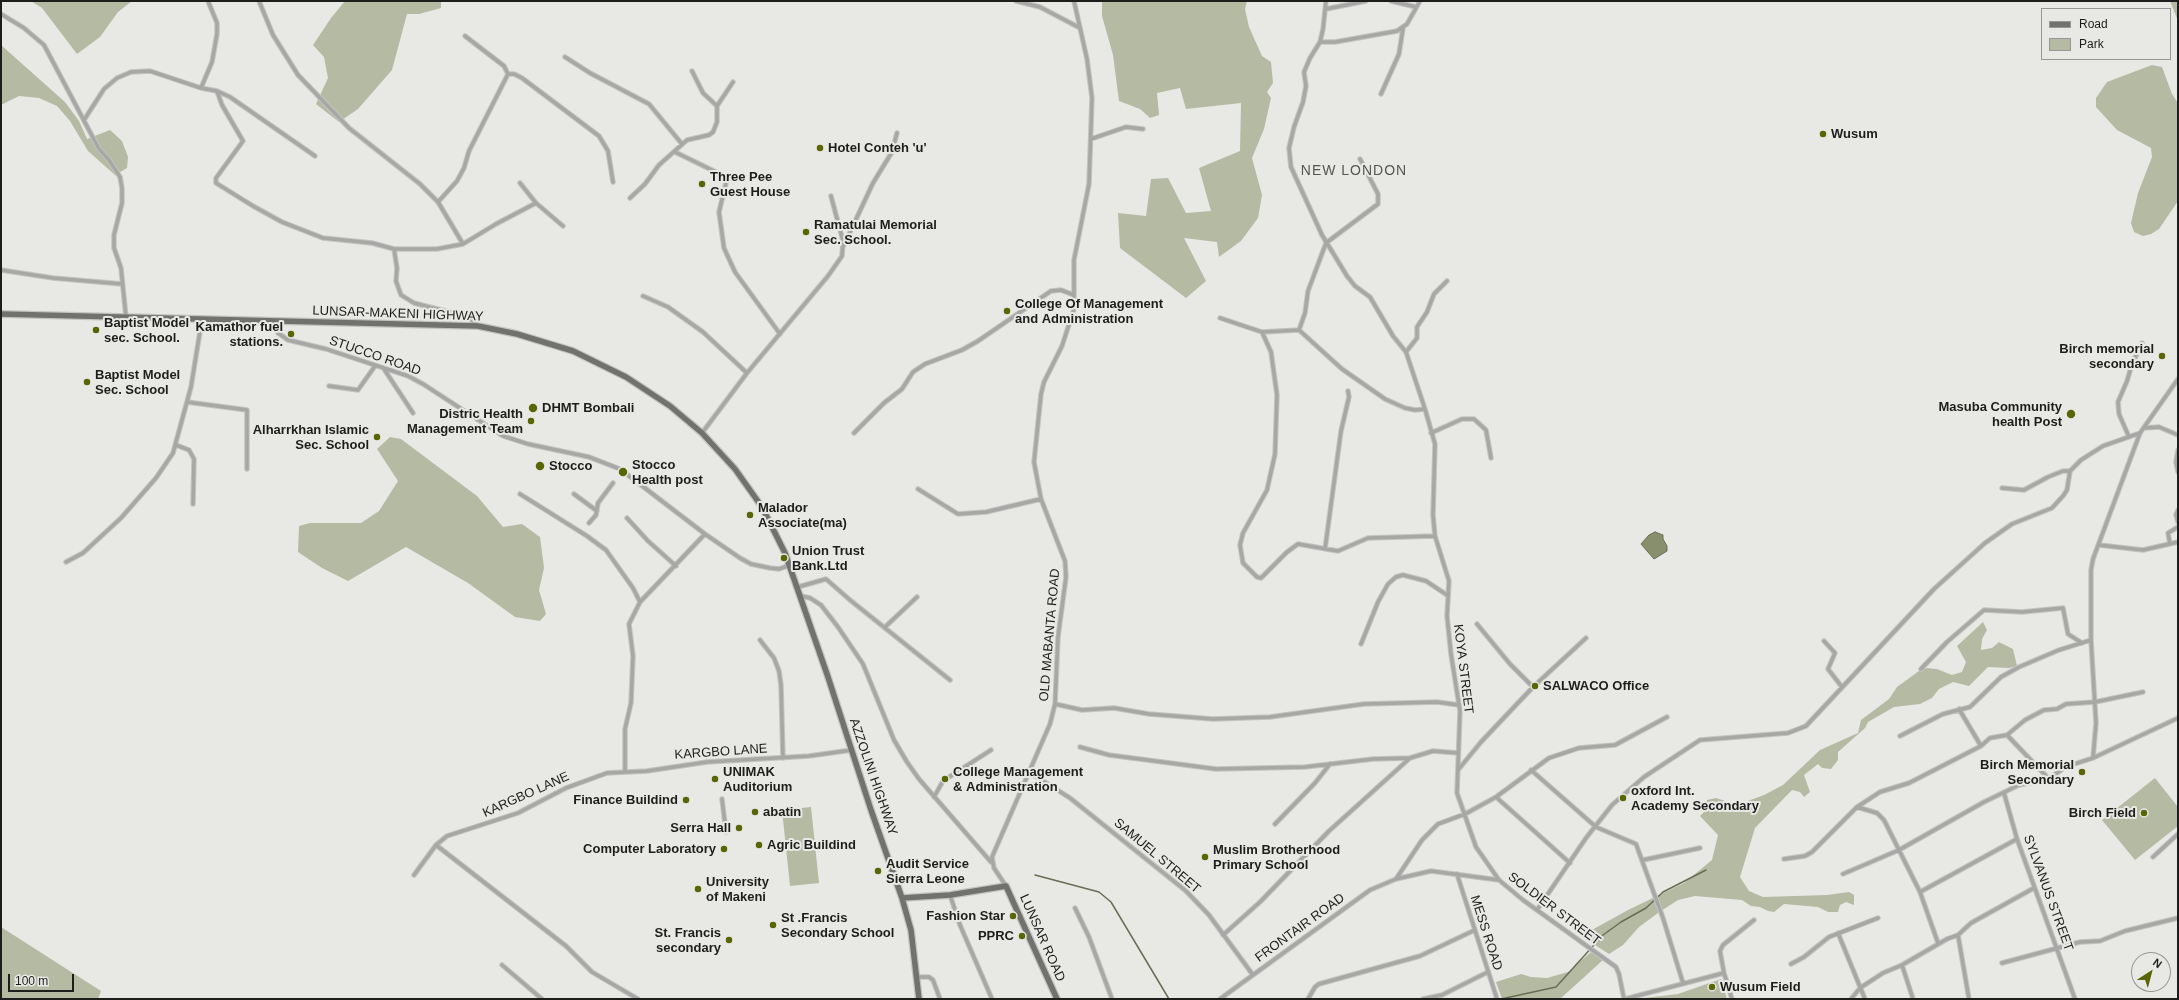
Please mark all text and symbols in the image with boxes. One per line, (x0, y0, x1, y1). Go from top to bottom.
legend (2041, 8, 2171, 60)
text: Road (2079, 17, 2108, 31)
text: Park (2079, 37, 2104, 51)
place label: Wusum (1831, 126, 1878, 142)
marker: Wusum (1818, 129, 1828, 139)
place label: Hotel Conteh 'u' (828, 140, 927, 156)
marker: Hotel Conteh 'u' (815, 143, 825, 153)
district label: NEW LONDON (1301, 163, 1407, 179)
place label: Three Pee Guest House (710, 169, 790, 200)
marker: Three Pee Guest House (697, 179, 707, 189)
place label: Ramatulai Memorial Sec. School. (814, 217, 937, 248)
marker: Ramatulai Memorial Sec. School. (801, 227, 811, 237)
place label: College Of Management and Administration (1015, 296, 1163, 327)
street label: LUNSAR-MAKENI HIGHWAY (312, 303, 484, 325)
marker: College Of Management and Administration (1002, 306, 1012, 316)
place label: Baptist Model sec. School. (104, 315, 189, 346)
place label: Kamathor fuel stations. (196, 319, 283, 350)
marker: Baptist Model sec. School. (91, 325, 101, 335)
marker: Kamathor fuel stations. (286, 329, 296, 339)
street label: STUCCO ROAD (327, 333, 423, 379)
place label: Birch memorial secondary (2059, 341, 2154, 372)
marker: Birch memorial secondary (2157, 351, 2167, 361)
place label: Baptist Model Sec. School (95, 367, 180, 398)
marker: Baptist Model Sec. School (82, 377, 92, 387)
place label: Masuba Community health Post (1938, 399, 2062, 430)
place label: DHMT Bombali (542, 400, 634, 416)
marker: DHMT Bombali (527, 402, 539, 414)
place label: Distric Health Management Team (407, 406, 523, 437)
marker: Masuba Community health Post (2065, 408, 2077, 420)
marker: Distric Health Management Team (526, 416, 536, 426)
place label: Alharrkhan Islamic Sec. School (253, 422, 369, 453)
marker: Alharrkhan Islamic Sec. School (372, 432, 382, 442)
place label: Stocco Health post (632, 457, 703, 488)
place label: Stocco (549, 458, 592, 474)
marker: Stocco (534, 460, 546, 472)
marker: Stocco Health post (617, 466, 629, 478)
place label: Malador Associate(ma) (758, 500, 847, 531)
marker: Malador Associate(ma) (745, 510, 755, 520)
place label: Union Trust Bank.Ltd (792, 543, 864, 574)
marker: Union Trust Bank.Ltd (779, 553, 789, 563)
street label: OLD MABANTA ROAD (1036, 568, 1064, 702)
street label: KOYA STREET (1450, 623, 1476, 715)
place label: SALWACO Office (1543, 678, 1649, 694)
marker: SALWACO Office (1530, 681, 1540, 691)
street label: AZZOLINI HIGHWAY (846, 716, 900, 838)
street label: KARGBO LANE (674, 741, 768, 763)
place label: Birch Memorial Secondary (1980, 757, 2074, 788)
place label: UNIMAK Auditorium (723, 764, 792, 795)
place label: College Management & Administration (953, 764, 1083, 795)
marker: Birch Memorial Secondary (2077, 767, 2087, 777)
street label: KARGBO LANE (480, 769, 572, 821)
marker: UNIMAK Auditorium (710, 774, 720, 784)
marker: College Management & Administration (940, 774, 950, 784)
place label: oxford Int. Academy Secondary (1631, 783, 1759, 814)
place label: Finance Buildind (573, 792, 678, 808)
marker: oxford Int. Academy Secondary (1618, 793, 1628, 803)
marker: Finance Buildind (681, 795, 691, 805)
place label: abatin (763, 804, 801, 820)
place label: Birch Field (2069, 805, 2136, 821)
marker: abatin (750, 807, 760, 817)
marker: Birch Field (2139, 808, 2149, 818)
street label: SAMUEL STREET (1110, 815, 1204, 897)
place label: Serra Hall (670, 820, 731, 836)
marker: Serra Hall (734, 823, 744, 833)
street label: SYLVANUS STREET (2020, 833, 2076, 953)
place label: Agric Buildind (767, 837, 856, 853)
marker: Agric Buildind (754, 840, 764, 850)
place label: Computer Laboratory (583, 841, 716, 857)
place label: Muslim Brotherhood Primary School (1213, 842, 1340, 873)
marker: Computer Laboratory (719, 844, 729, 854)
marker: Muslim Brotherhood Primary School (1200, 852, 1210, 862)
place label: Audit Service Sierra Leone (886, 856, 969, 887)
marker: Audit Service Sierra Leone (873, 866, 883, 876)
street label: SOLDIER STREET (1505, 869, 1603, 949)
place label: University of Makeni (706, 874, 769, 905)
marker: University of Makeni (693, 884, 703, 894)
street label: FRONTAIR ROAD (1252, 890, 1348, 966)
street label: LUNSAR ROAD (1016, 892, 1068, 984)
street label: MESS ROAD (1467, 893, 1505, 973)
place label: Fashion Star (926, 908, 1005, 924)
place label: St .Francis Secondary School (781, 910, 894, 941)
marker: Fashion Star (1008, 911, 1018, 921)
marker: St .Francis Secondary School (768, 920, 778, 930)
place label: St. Francis secondary (655, 925, 721, 956)
place label: PPRC (978, 928, 1014, 944)
marker: PPRC (1017, 931, 1027, 941)
marker: St. Francis secondary (724, 935, 734, 945)
north arrow (2131, 952, 2171, 992)
text: N (2151, 956, 2164, 970)
scale bar (10, 966, 76, 992)
text: 100 m (15, 974, 48, 988)
place label: Wusum Field (1720, 979, 1801, 995)
marker: Wusum Field (1707, 982, 1717, 992)

